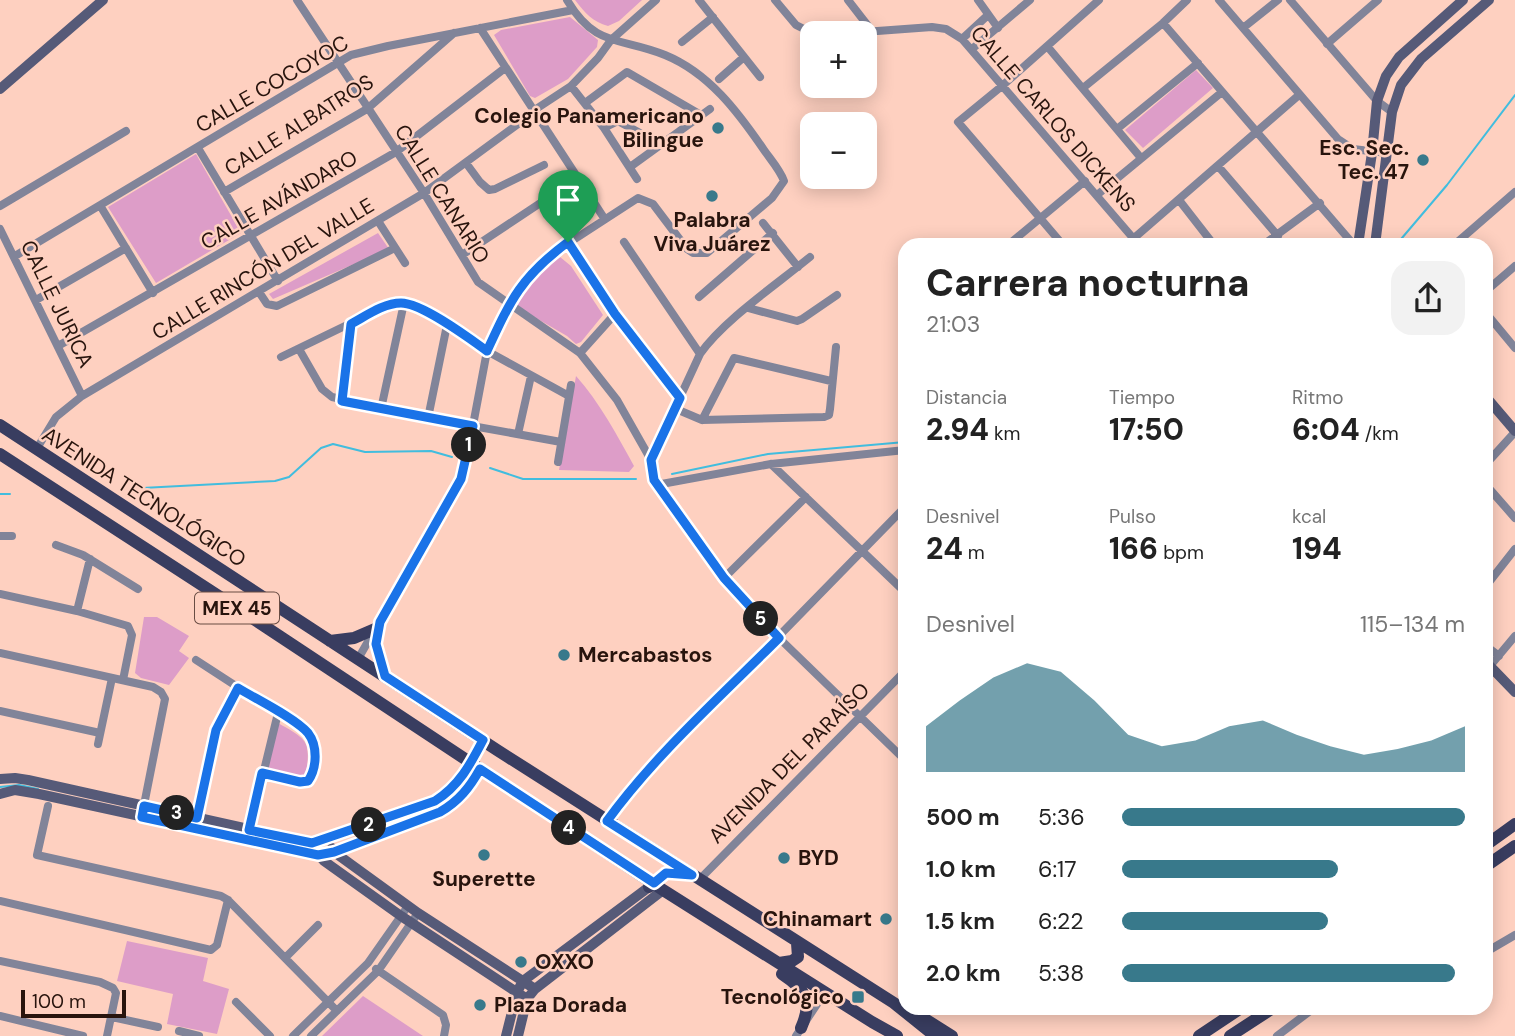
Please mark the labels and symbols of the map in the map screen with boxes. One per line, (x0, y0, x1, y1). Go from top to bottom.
street label: CALLE CARLOS DICKENS (964, 20, 1142, 218)
street label: CALLE COCOYOC (190, 29, 354, 139)
street label: CALLE ALBATROS (219, 68, 379, 182)
place label: Colegio Panamericano Bilingue (474, 102, 704, 154)
street label: CALLE CANARIO (388, 119, 496, 269)
marker: Colegio Panamericano Bilingue (710, 120, 726, 136)
place label: Esc. Sec. Tec. 47 (1319, 134, 1409, 186)
street label: CALLE AVÁNDARO (195, 144, 363, 256)
marker: Esc. Sec. Tec. 47 (1415, 152, 1431, 168)
pin (538, 170, 598, 242)
marker: Palabra Viva Juárez (704, 188, 720, 204)
street label: CALLE RINCÓN DEL VALLE (147, 191, 379, 347)
place label: Palabra Viva Juárez (653, 206, 771, 258)
street label: CALLE JURICA (14, 236, 100, 372)
street label: AVENIDA TECNOLÓGICO (37, 421, 251, 573)
pin: 1 (452, 428, 486, 462)
road number: MEX 45 (195, 593, 279, 624)
pin: 5 (744, 602, 778, 636)
place label: Mercabastos (578, 641, 712, 669)
marker: Mercabastos (556, 647, 572, 663)
street label: AVENIDA DEL PARAÍSO (702, 676, 876, 850)
pin: 3 (160, 796, 194, 830)
pin: 2 (352, 808, 386, 842)
pin: 4 (552, 810, 586, 846)
place label: BYD (798, 844, 839, 872)
marker: Superette (476, 847, 492, 863)
marker: BYD (776, 850, 792, 866)
place label: Superette (432, 865, 536, 893)
place label: Chinamart (763, 905, 872, 933)
marker: Chinamart (878, 911, 894, 927)
place label: OXXO (535, 948, 594, 976)
marker: OXXO (513, 954, 529, 970)
place label: Tecnológico (721, 983, 844, 1011)
scale bar (21, 987, 126, 1019)
marker: Tecnológico (850, 989, 866, 1005)
place label: Plaza Dorada (494, 991, 627, 1019)
marker: Plaza Dorada (472, 997, 488, 1013)

